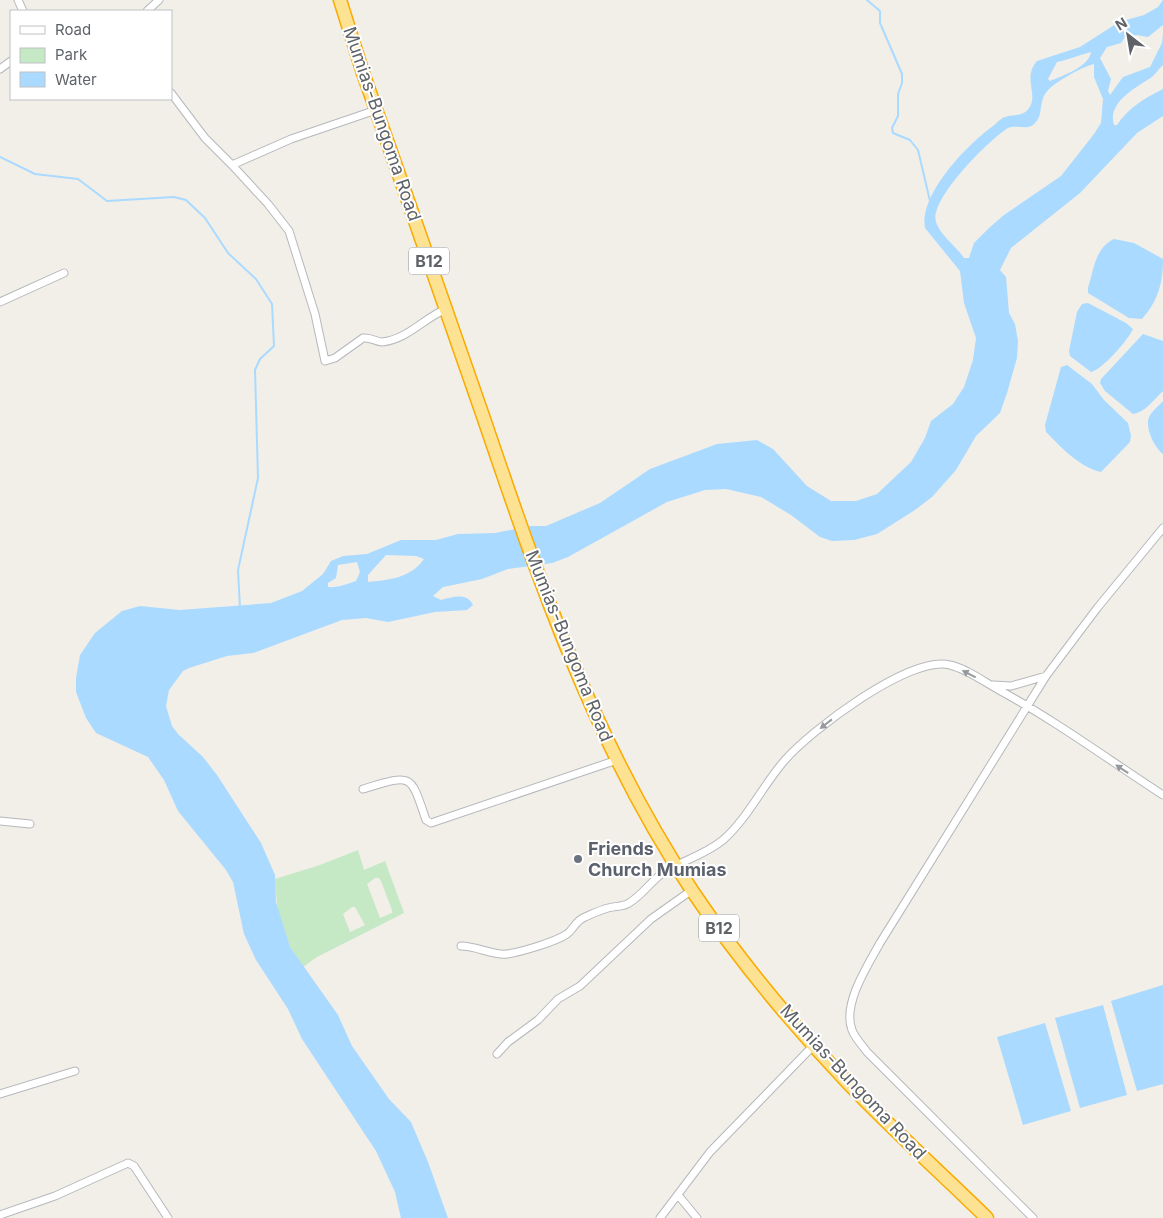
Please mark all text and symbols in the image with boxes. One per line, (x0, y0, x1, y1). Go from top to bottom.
legend (10, 10, 172, 100)
north arrow (1103, 10, 1153, 60)
text: N (1112, 13, 1130, 33)
text: Road (55, 20, 91, 39)
street label: Mumias-Bungoma Road (339, 24, 426, 224)
text: Park (55, 45, 88, 64)
text: Water (55, 70, 97, 89)
road number: B12 (409, 248, 449, 274)
street label: Mumias-Bungoma Road (521, 547, 617, 744)
one-way arrow (962, 670, 977, 678)
one-way arrow (820, 719, 833, 730)
one-way arrow (1116, 764, 1129, 773)
place label: Friends Church Mumias (588, 838, 727, 880)
marker: Friends Church Mumias (572, 853, 584, 865)
road number: B12 (699, 914, 739, 941)
street label: Mumias-Bungoma Road (776, 1000, 931, 1163)

